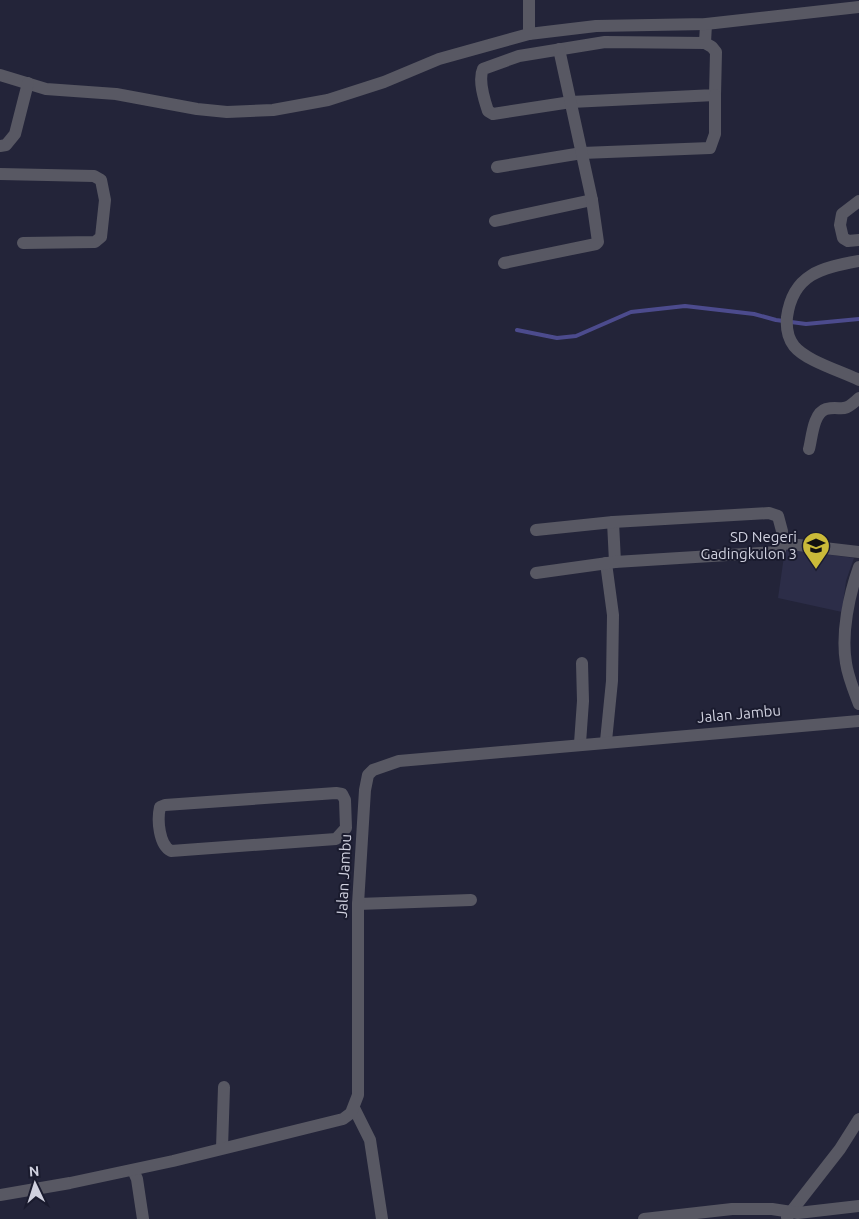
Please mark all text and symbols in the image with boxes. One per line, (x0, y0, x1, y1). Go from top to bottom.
place label: SD Negeri Gadingkulon 3 (700, 528, 797, 562)
school or university icon: SD Negeri Gadingkulon 3 (801, 531, 831, 570)
street label: Jalan Jambu (696, 701, 782, 726)
street label: Jalan Jambu (333, 834, 354, 918)
north arrow (10, 1159, 60, 1209)
text: N (28, 1163, 40, 1179)

